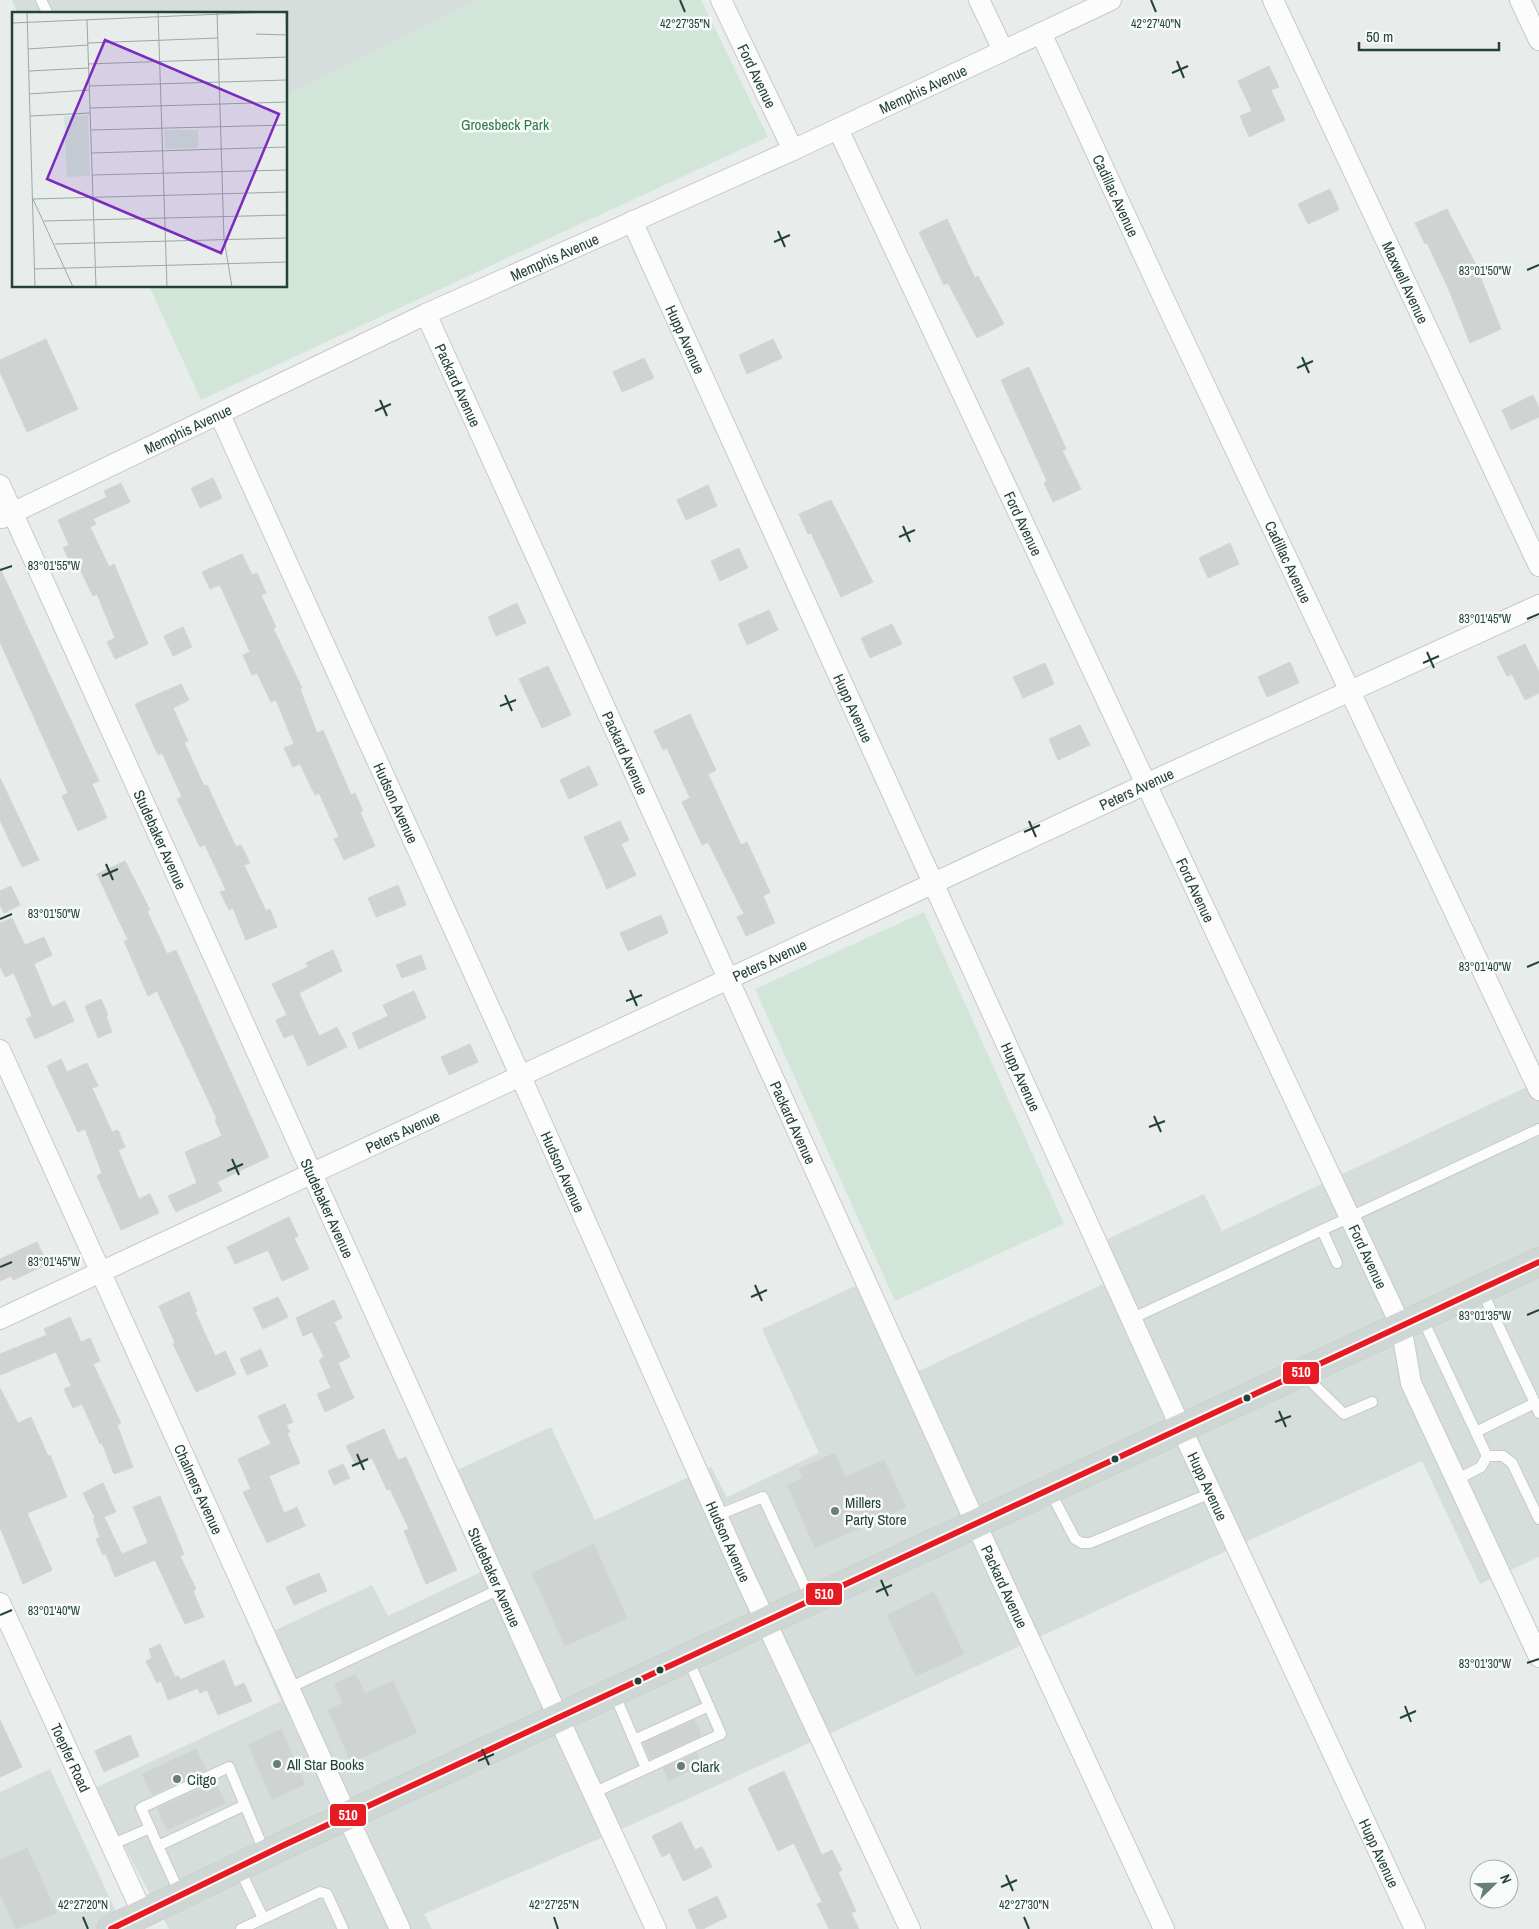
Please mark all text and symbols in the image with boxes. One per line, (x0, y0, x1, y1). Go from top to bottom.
inset map (12, 12, 288, 288)
text: 42°27'35"N (660, 16, 710, 32)
text: 42°27'40"N (1131, 16, 1181, 32)
scale bar (1359, 20, 1499, 52)
text: 50 m (1366, 26, 1393, 47)
street label: Ford Avenue (733, 40, 782, 112)
street label: Memphis Avenue (875, 59, 970, 119)
park label: Groesbeck Park (461, 114, 550, 135)
street label: Cadillac Avenue (1088, 151, 1144, 240)
street label: Memphis Avenue (507, 228, 602, 286)
street label: Maxwell Avenue (1377, 238, 1434, 327)
text: 83°01'50"W (1459, 263, 1512, 279)
street label: Hupp Avenue (661, 301, 711, 377)
street label: Packard Avenue (430, 340, 486, 430)
street label: Memphis Avenue (140, 399, 235, 459)
street label: Ford Avenue (999, 488, 1048, 559)
street label: Cadillac Avenue (1260, 517, 1317, 607)
text: 83°01'55"W (28, 558, 81, 574)
text: 83°01'45"W (1459, 611, 1512, 627)
street label: Hupp Avenue (829, 670, 878, 746)
street label: Packard Avenue (597, 708, 654, 798)
street label: Hudson Avenue (369, 759, 424, 847)
street label: Peters Avenue (1096, 762, 1177, 815)
street label: Studebaker Avenue (129, 786, 192, 893)
street label: Ford Avenue (1172, 854, 1220, 926)
text: 83°01'50"W (28, 906, 81, 922)
street label: Peters Avenue (729, 933, 810, 986)
text: 83°01'40"W (1459, 959, 1512, 975)
street label: Hupp Avenue (996, 1039, 1046, 1115)
street label: Packard Avenue (765, 1077, 822, 1168)
street label: Peters Avenue (362, 1105, 443, 1158)
street label: Hudson Avenue (536, 1128, 591, 1216)
street label: Studebaker Avenue (296, 1155, 359, 1262)
street label: Ford Avenue (1344, 1221, 1393, 1292)
text: 83°01'45"W (28, 1254, 81, 1270)
text: 83°01'35"W (1459, 1308, 1512, 1324)
line badge: 510 (1282, 1361, 1320, 1385)
text: 510 (1291, 1363, 1311, 1381)
unlabelled marker (1242, 1393, 1252, 1403)
street label: Chalmers Avenue (169, 1441, 229, 1538)
street label: Hupp Avenue (1183, 1448, 1233, 1524)
unlabelled marker (1110, 1454, 1120, 1464)
place label: Millers Party Store (845, 1492, 907, 1530)
street label: Hudson Avenue (701, 1498, 756, 1586)
marker: Millers Party Store (829, 1505, 841, 1517)
street label: Studebaker Avenue (463, 1524, 527, 1630)
street label: Packard Avenue (977, 1541, 1033, 1632)
line badge: 510 (805, 1582, 843, 1606)
text: 510 (814, 1585, 834, 1603)
text: 83°01'40"W (28, 1603, 81, 1619)
text: 83°01'30"W (1459, 1656, 1512, 1672)
unlabelled marker (655, 1665, 665, 1675)
unlabelled marker (633, 1676, 643, 1686)
street label: Toepfer Road (46, 1720, 96, 1795)
place label: All Star Books (286, 1754, 364, 1775)
place label: Clark (691, 1756, 721, 1777)
marker: All Star Books (271, 1758, 283, 1770)
marker: Clark (675, 1760, 687, 1772)
place label: Citgo (187, 1769, 217, 1790)
marker: Citgo (171, 1773, 183, 1785)
line badge: 510 (329, 1803, 367, 1827)
text: 510 (338, 1806, 358, 1824)
street label: Hupp Avenue (1354, 1815, 1405, 1891)
north arrow (1469, 1859, 1519, 1909)
text: N (1496, 1872, 1516, 1886)
text: 42°27'20"N (58, 1897, 108, 1913)
text: 42°27'25"N (529, 1897, 579, 1913)
text: 42°27'30"N (999, 1897, 1049, 1913)

